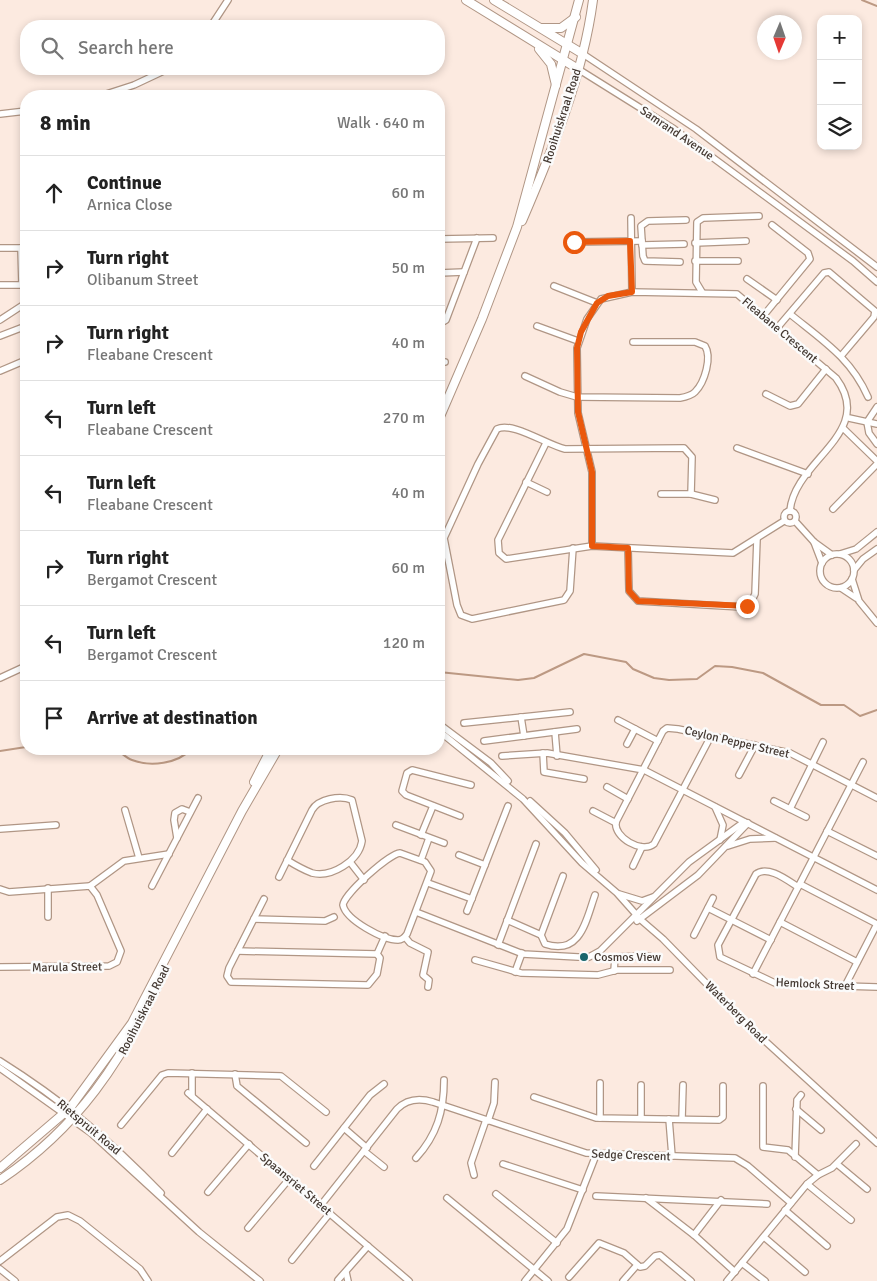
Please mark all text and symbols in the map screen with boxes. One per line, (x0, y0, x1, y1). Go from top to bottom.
north arrow (757, 15, 802, 60)
map controls (817, 15, 862, 150)
button: + (817, 15, 862, 60)
search box (20, 20, 445, 75)
icon: search (38, 34, 66, 62)
text: Search here (78, 36, 174, 60)
button: − (817, 60, 862, 105)
street label: Rooihuiskraal Road (540, 67, 585, 165)
street label: Samrand Avenue (637, 103, 716, 164)
button: layers (817, 105, 862, 150)
text: 8 min (40, 110, 91, 136)
text: Walk · 640 m (337, 113, 425, 133)
text: Continue (87, 171, 162, 195)
icon: ahead (40, 179, 68, 207)
text: 60 m (391, 183, 425, 203)
text: Arnica Close (87, 195, 172, 215)
route start (563, 231, 586, 254)
text: Turn right (87, 246, 169, 270)
icon: right (40, 254, 68, 282)
text: 50 m (391, 258, 425, 278)
text: Olibanum Street (87, 270, 198, 290)
street label: Fleabane Crescent (739, 294, 821, 366)
text: Turn right (87, 321, 169, 345)
icon: right (40, 329, 68, 357)
text: 40 m (391, 333, 425, 353)
text: Fleabane Crescent (87, 345, 213, 365)
text: Turn left (87, 396, 156, 420)
icon: left (40, 404, 68, 432)
text: 270 m (383, 408, 425, 428)
text: Fleabane Crescent (87, 420, 213, 440)
text: Turn left (87, 471, 156, 495)
icon: left (40, 479, 68, 507)
text: 40 m (391, 483, 425, 503)
text: Fleabane Crescent (87, 495, 213, 515)
text: Turn right (87, 546, 169, 570)
icon: right (40, 554, 68, 582)
text: 60 m (391, 558, 425, 578)
text: Bergamot Crescent (87, 570, 217, 590)
route end (736, 595, 759, 618)
text: Turn left (87, 621, 156, 645)
icon: left (40, 629, 68, 657)
text: 120 m (383, 633, 425, 653)
text: Bergamot Crescent (87, 645, 217, 665)
icon: arrive (40, 704, 68, 732)
text: Arrive at destination (87, 706, 258, 730)
street label: Ceylon Pepper Street (683, 723, 791, 762)
place label: Cosmos View (594, 950, 661, 965)
marker: Cosmos View (578, 951, 590, 963)
street label: Marula Street (32, 959, 102, 976)
street label: Rooihuiskraal Road (115, 963, 174, 1058)
street label: Hemlock Street (775, 975, 855, 994)
street label: Waterberg Road (702, 978, 770, 1046)
street label: Rietspruit Road (54, 1096, 124, 1158)
street label: Sedge Crescent (591, 1147, 671, 1164)
street label: Spaansriet Street (257, 1150, 335, 1219)

